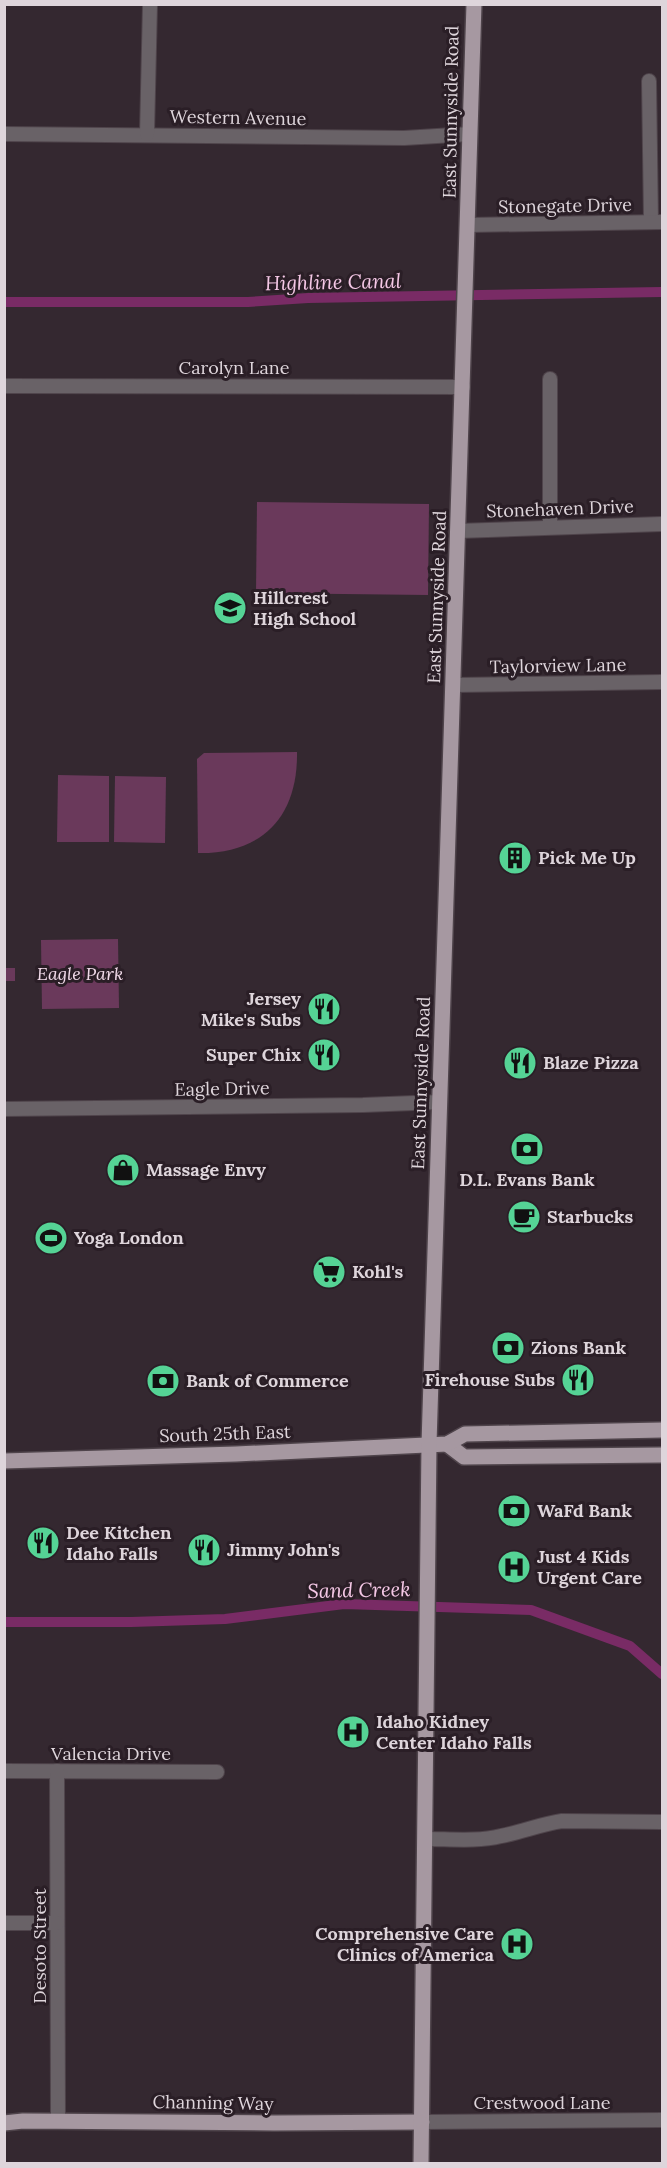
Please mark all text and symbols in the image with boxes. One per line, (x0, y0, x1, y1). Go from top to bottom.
street label: East Sunnyside Road (437, 25, 464, 199)
street label: Western Avenue (170, 105, 307, 130)
street label: Stonegate Drive (498, 193, 632, 218)
water label: Highline Canal (265, 268, 402, 295)
street label: Carolyn Lane (179, 356, 290, 379)
street label: Stonehaven Drive (486, 494, 634, 523)
street label: East Sunnyside Road (422, 510, 451, 684)
place label: Hillcrest High School (253, 586, 357, 630)
school or university icon: Hillcrest High School (212, 590, 248, 626)
street label: Taylorview Lane (489, 653, 627, 678)
building icon: Pick Me Up (497, 840, 533, 876)
place label: Pick Me Up (538, 846, 636, 869)
park label: Eagle Park (37, 962, 123, 985)
place label: Jersey Mike's Subs (201, 987, 301, 1031)
restaurant icon: Jersey Mike's Subs (306, 991, 342, 1027)
street label: East Sunnyside Road (406, 996, 435, 1170)
restaurant icon: Super Chix (306, 1037, 342, 1073)
place label: Super Chix (206, 1043, 301, 1066)
restaurant icon: Blaze Pizza (502, 1045, 538, 1081)
place label: Blaze Pizza (543, 1051, 639, 1074)
street label: Eagle Drive (174, 1076, 270, 1101)
bank icon: D.L. Evans Bank (509, 1131, 545, 1167)
shop icon: Massage Envy (105, 1152, 141, 1188)
place label: Massage Envy (146, 1158, 266, 1181)
place label: D.L. Evans Bank (459, 1168, 595, 1191)
cafe icon: Starbucks (506, 1199, 542, 1235)
place label: Starbucks (547, 1205, 633, 1228)
sports icon: Yoga London (33, 1220, 69, 1256)
place label: Yoga London (74, 1226, 184, 1249)
supermarket icon: Kohl's (311, 1254, 347, 1290)
place label: Kohl's (352, 1260, 403, 1283)
bank icon: Zions Bank (490, 1330, 526, 1366)
place label: Zions Bank (531, 1336, 627, 1359)
restaurant icon: Firehouse Subs (560, 1362, 596, 1398)
bank icon: Bank of Commerce (145, 1363, 181, 1399)
place label: Firehouse Subs (424, 1368, 555, 1391)
place label: Bank of Commerce (186, 1369, 349, 1392)
street label: South 25th East (159, 1420, 291, 1447)
bank icon: WaFd Bank (496, 1493, 532, 1529)
place label: WaFd Bank (537, 1499, 632, 1522)
place label: Dee Kitchen Idaho Falls (66, 1521, 172, 1565)
restaurant icon: Dee Kitchen Idaho Falls (25, 1525, 61, 1561)
restaurant icon: Jimmy John's (186, 1532, 222, 1568)
place label: Jimmy John's (227, 1538, 340, 1561)
place label: Just 4 Kids Urgent Care (537, 1545, 642, 1589)
hospital icon: Just 4 Kids Urgent Care (496, 1549, 532, 1585)
water label: Sand Creek (307, 1576, 411, 1603)
place label: Idaho Kidney Center Idaho Falls (376, 1710, 532, 1754)
hospital icon: Idaho Kidney Center Idaho Falls (335, 1714, 371, 1750)
street label: Valencia Drive (50, 1742, 171, 1765)
street label: Desoto Street (28, 1888, 51, 2004)
place label: Comprehensive Care Clinics of America (315, 1922, 495, 1966)
hospital icon: Comprehensive Care Clinics of America (499, 1926, 535, 1962)
street label: Channing Way (152, 2090, 274, 2115)
street label: Crestwood Lane (473, 2091, 611, 2114)

